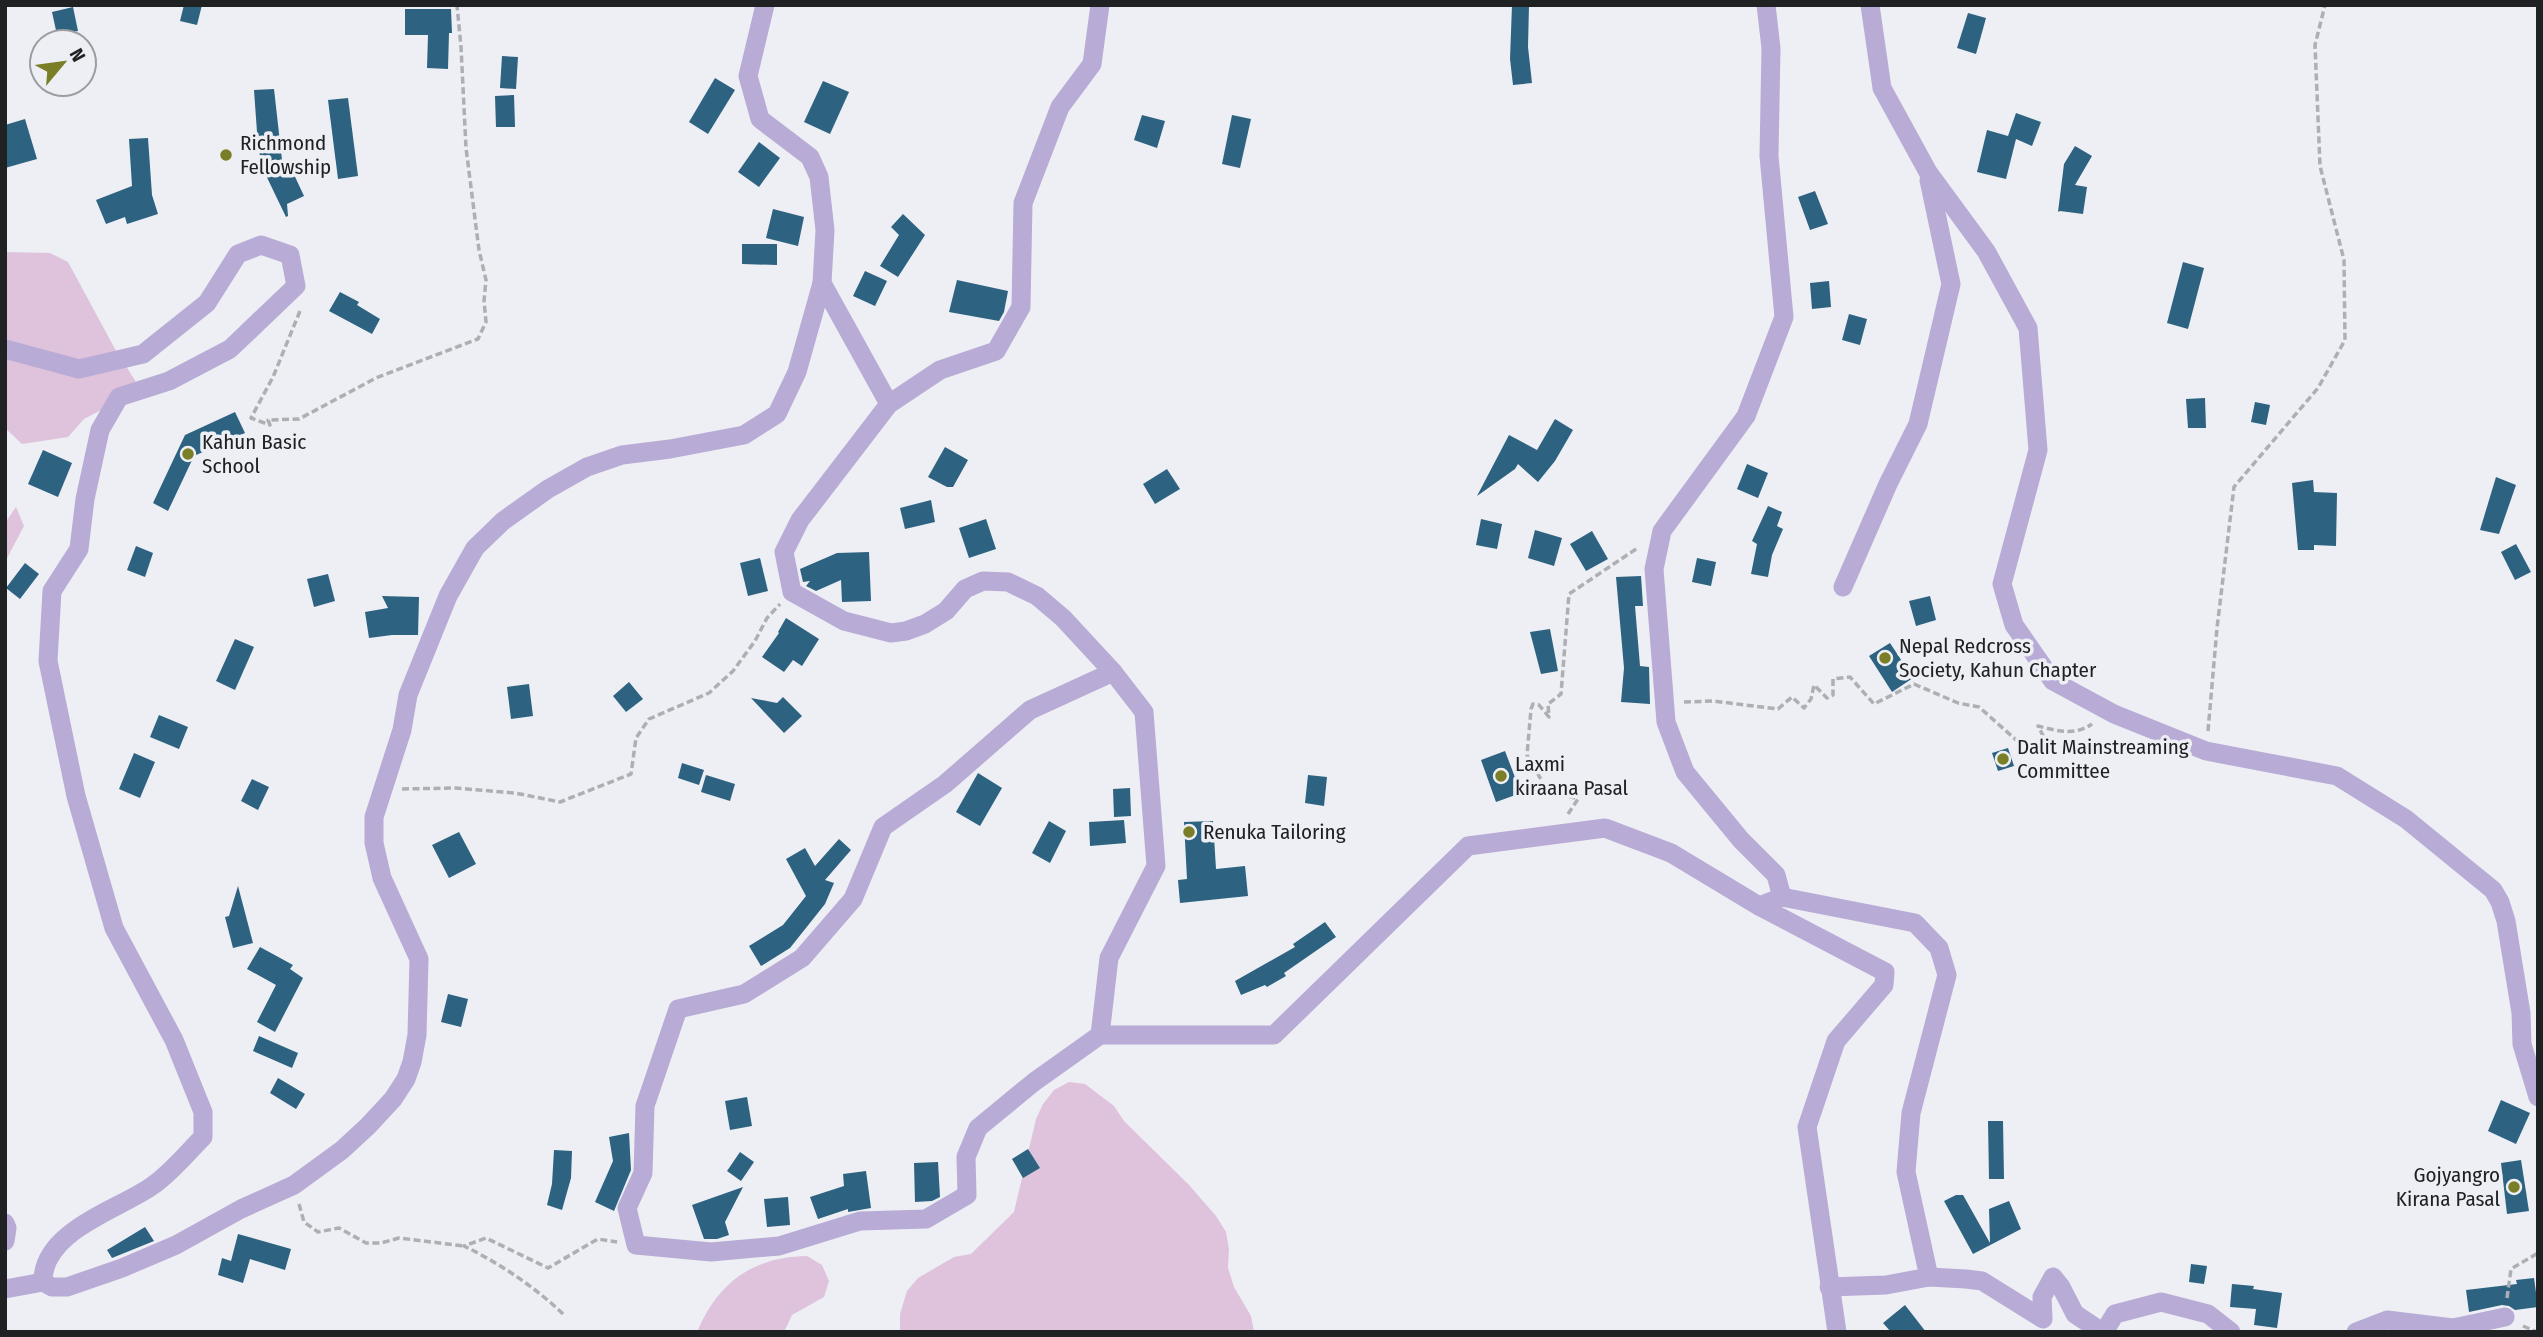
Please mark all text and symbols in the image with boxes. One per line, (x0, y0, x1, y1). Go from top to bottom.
north arrow (28, 28, 98, 98)
text: N (65, 44, 90, 66)
place label: Richmond Fellowship (240, 130, 331, 180)
marker: Richmond Fellowship (218, 147, 234, 163)
place label: Kahun Basic School (202, 429, 306, 479)
marker: Kahun Basic School (180, 446, 196, 462)
place label: Nepal Redcross Society, Kahun Chapter (1899, 633, 2097, 683)
marker: Nepal Redcross Society, Kahun Chapter (1877, 650, 1893, 666)
place label: Dalit Mainstreaming Committee (2017, 734, 2189, 784)
place label: Laxmi kiraana Pasal (1515, 751, 1628, 801)
marker: Dalit Mainstreaming Committee (1995, 751, 2011, 767)
marker: Laxmi kiraana Pasal (1493, 768, 1509, 784)
place label: Renuka Tailoring (1203, 819, 1346, 845)
marker: Renuka Tailoring (1181, 824, 1197, 840)
place label: Gojyangro Kirana Pasal (2396, 1162, 2500, 1212)
marker: Gojyangro Kirana Pasal (2506, 1179, 2522, 1195)

